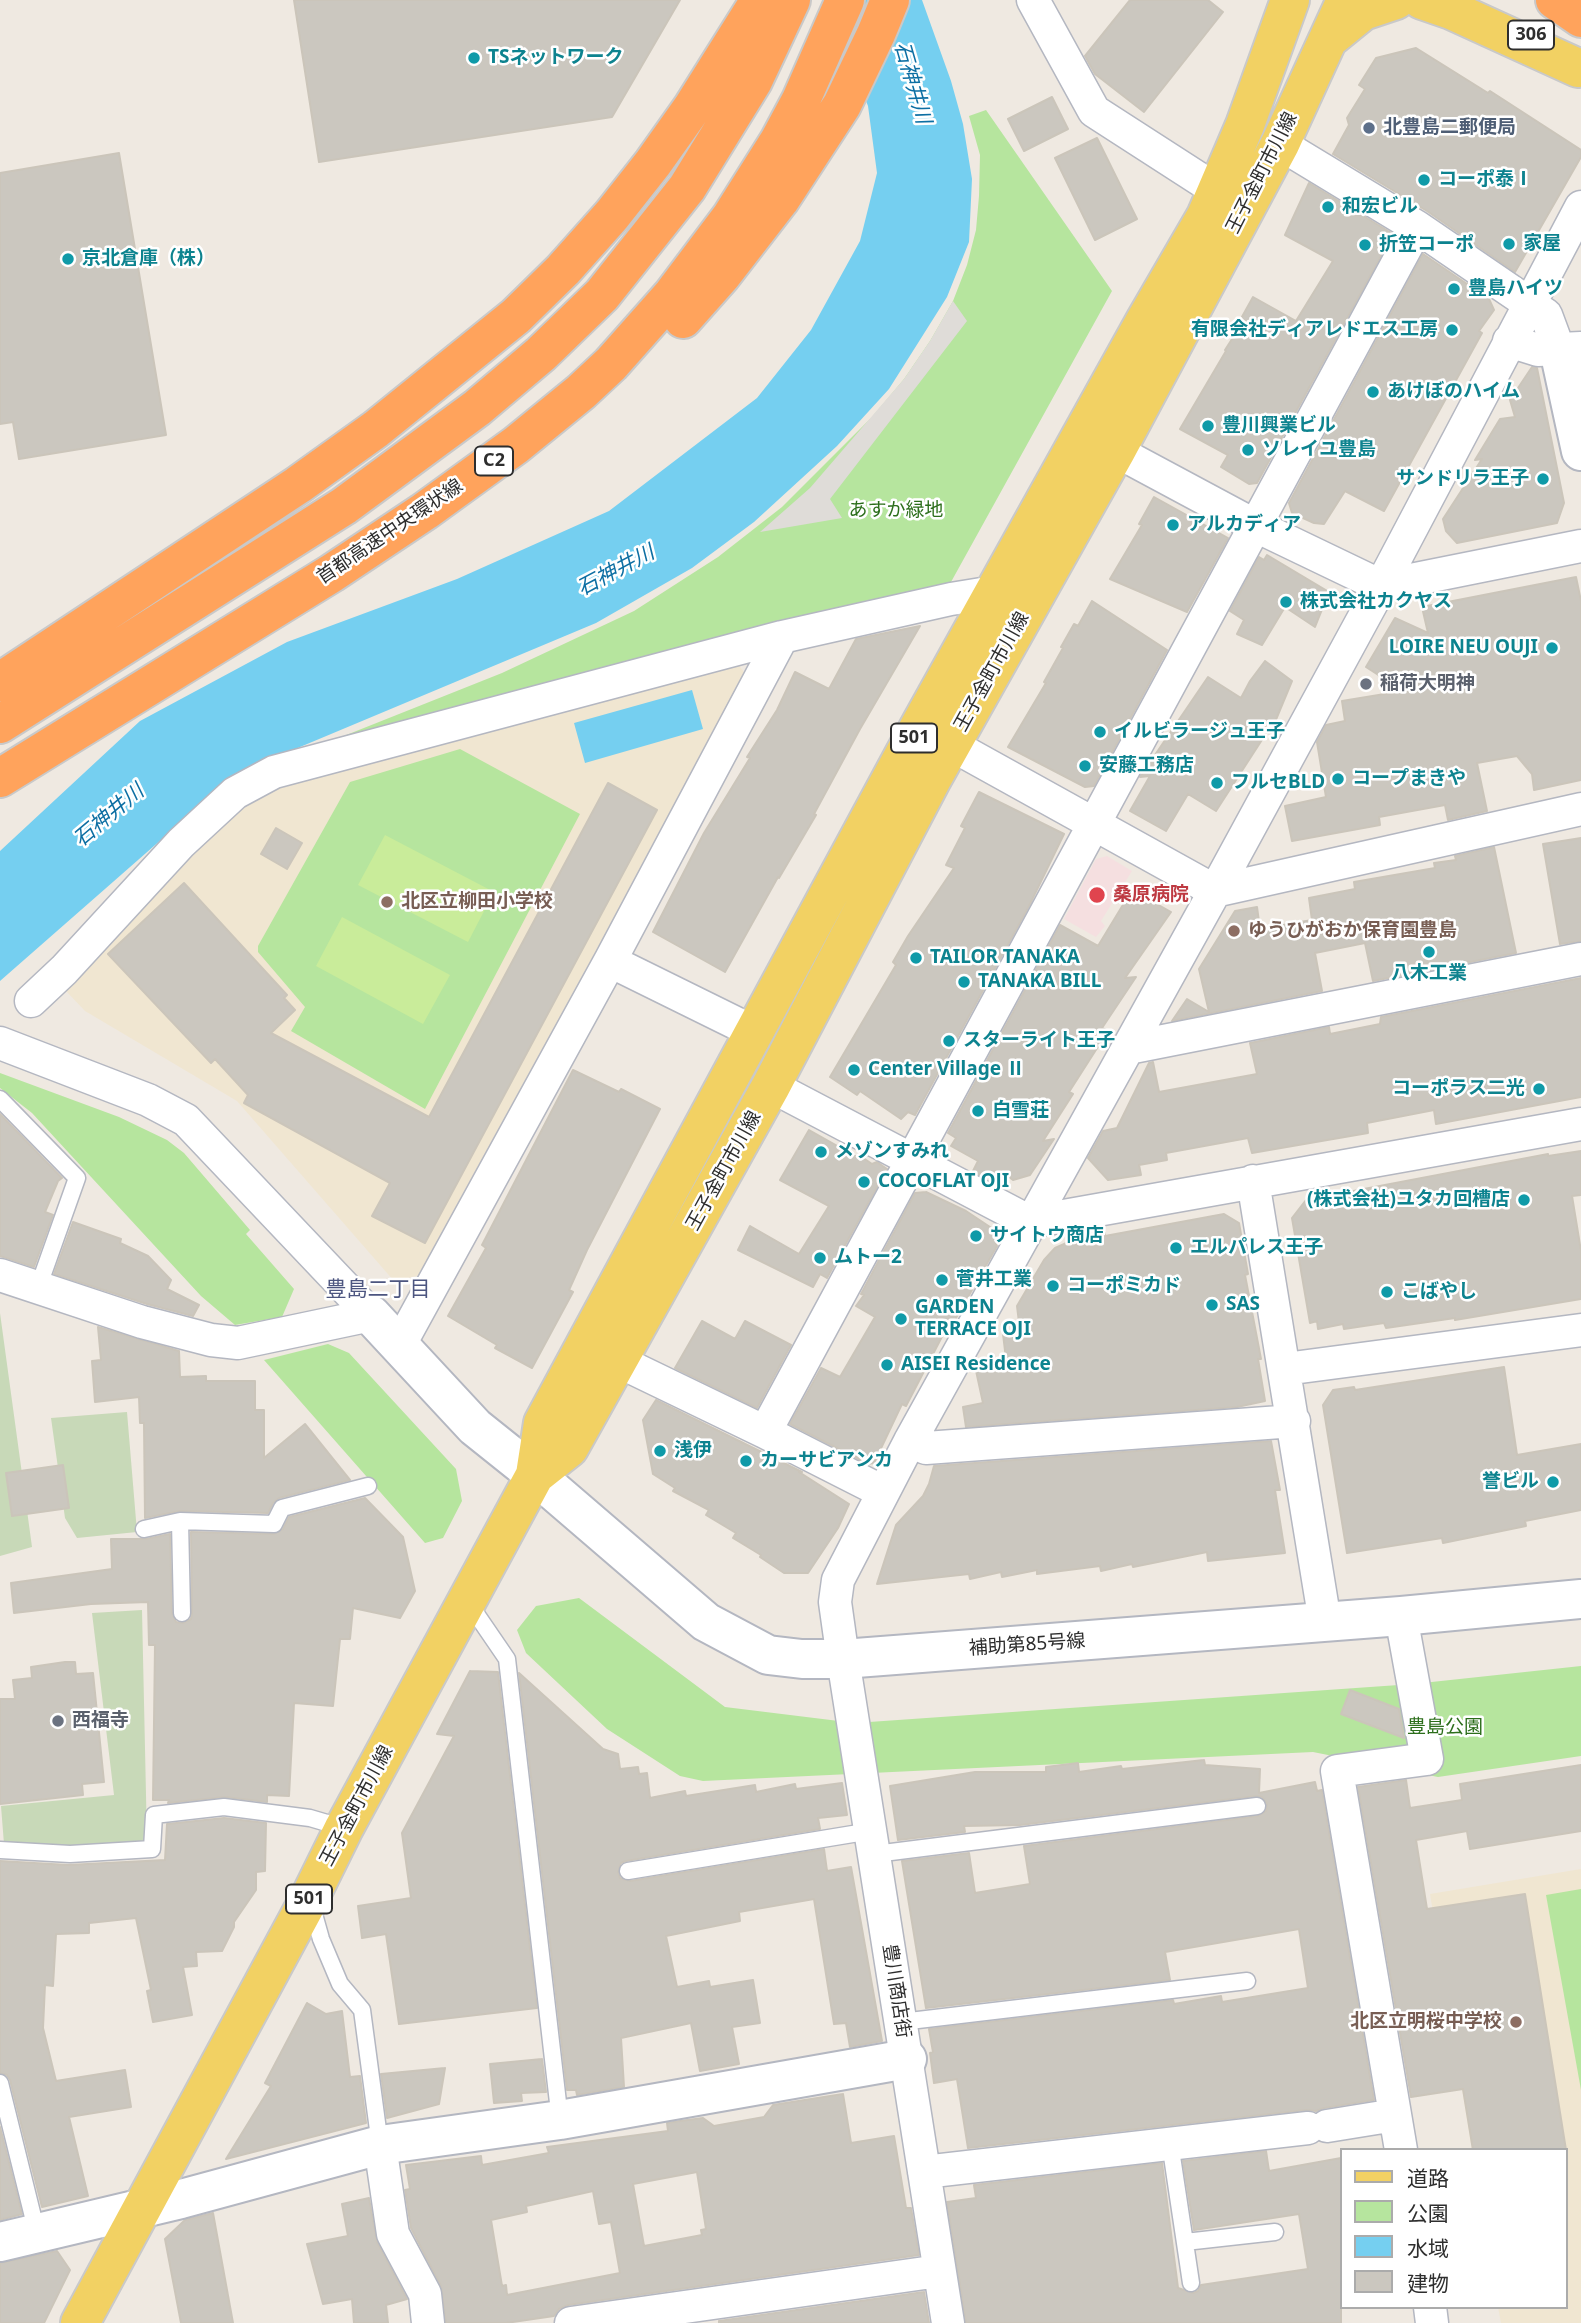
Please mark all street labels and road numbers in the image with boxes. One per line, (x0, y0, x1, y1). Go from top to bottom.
road number: 306 (1508, 20, 1554, 50)
street label: 王子金町市川線 (1222, 109, 1302, 237)
road number: C2 (475, 447, 513, 476)
street label: 首都高速中央環状線 (313, 475, 467, 589)
street label: 王子金町市川線 (950, 608, 1034, 736)
road number: 501 (891, 724, 937, 752)
street label: 王子金町市川線 (682, 1107, 766, 1235)
street label: 補助第85号線 (968, 1630, 1086, 1660)
street label: 王子金町市川線 (316, 1742, 398, 1870)
road number: 501 (286, 1884, 332, 1913)
street label: 豊川商店街 (877, 1942, 915, 2040)

